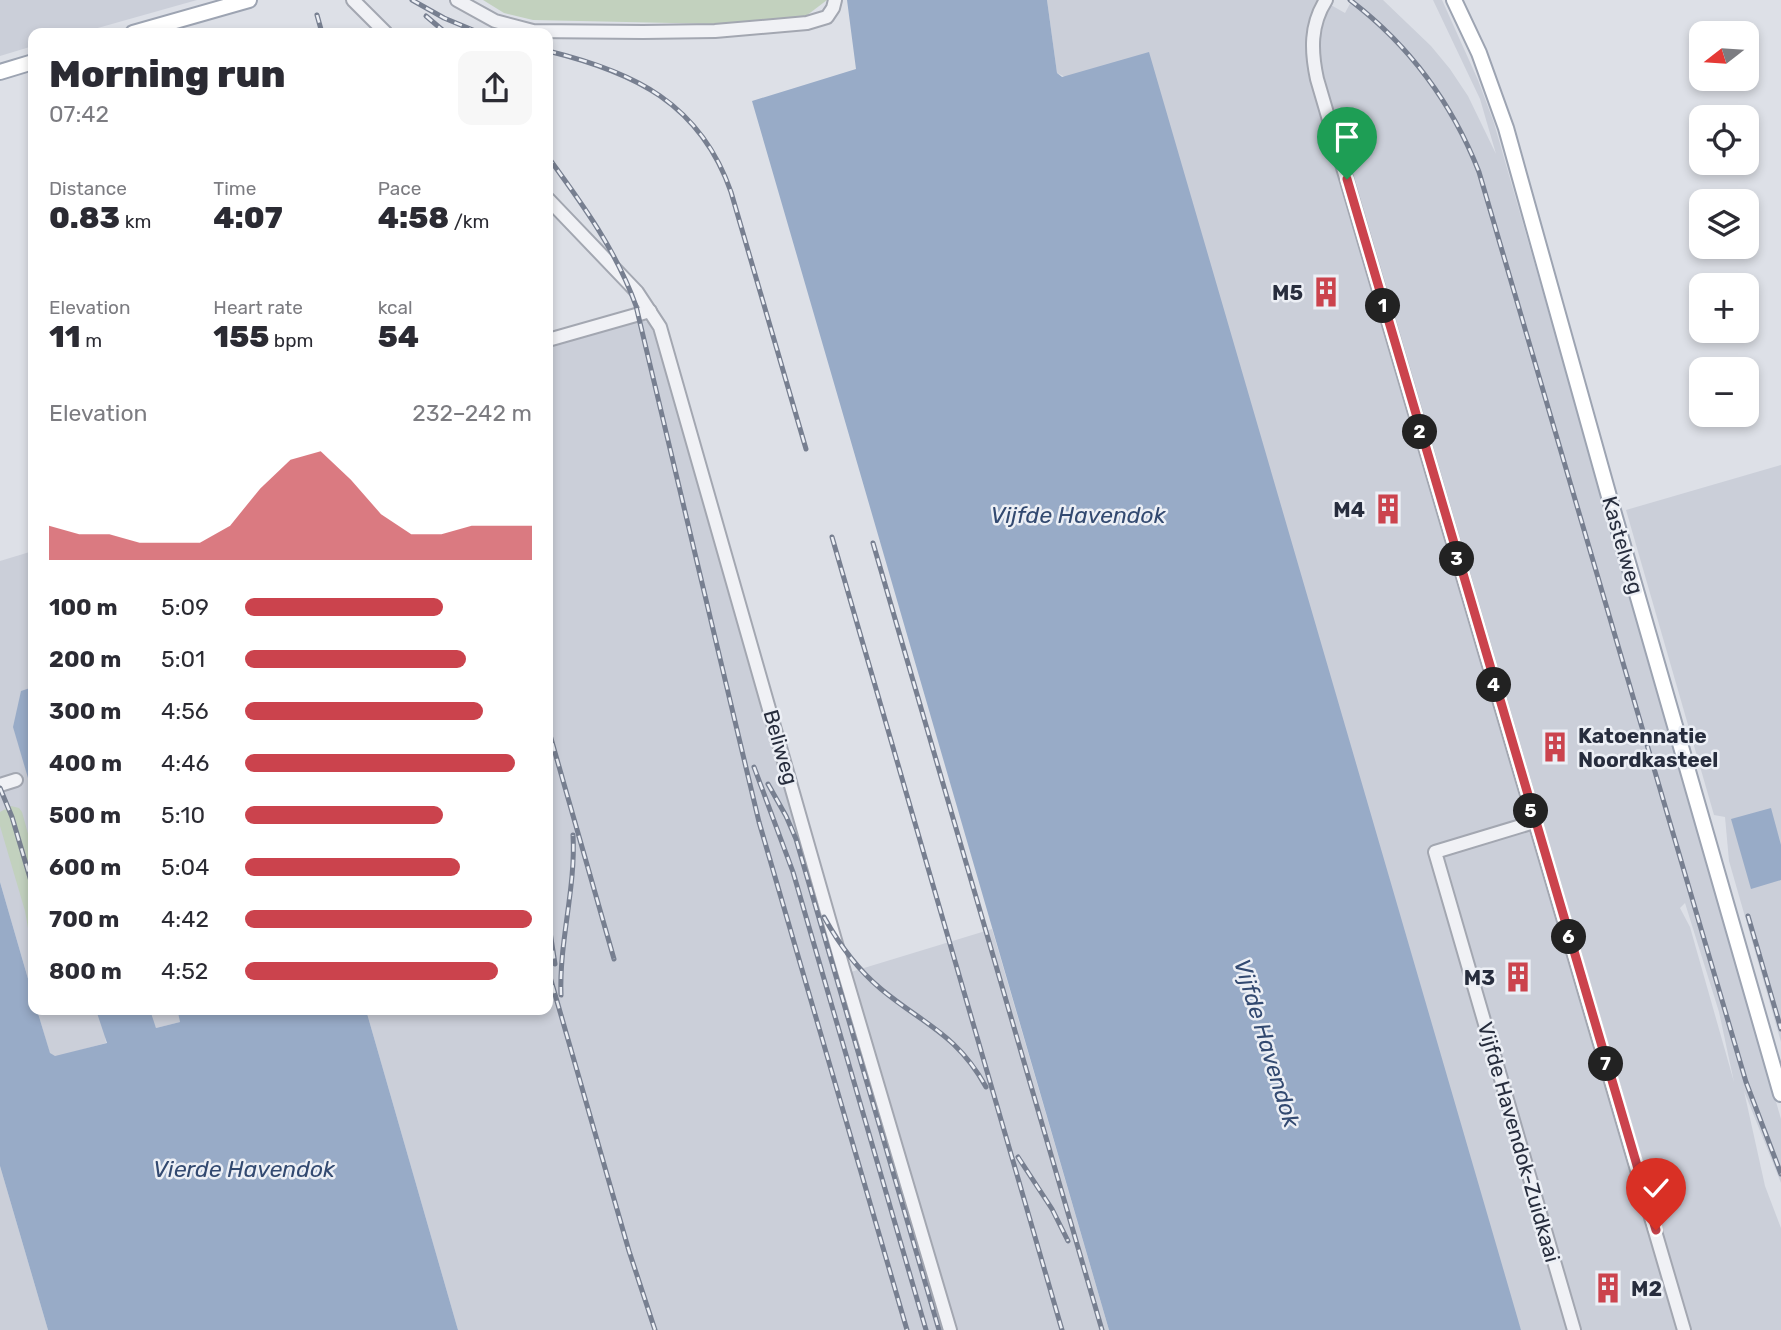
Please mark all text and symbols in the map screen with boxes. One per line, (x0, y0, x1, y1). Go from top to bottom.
north arrow (1689, 21, 1759, 91)
map controls (1689, 21, 1759, 427)
text: Morning run (49, 51, 286, 97)
button: share (458, 51, 532, 125)
text: 07:42 (49, 100, 109, 128)
button: locate (1689, 105, 1759, 175)
pin (1317, 107, 1377, 179)
icon: arrive (1328, 118, 1366, 156)
text: Distance (49, 177, 127, 200)
text: Time (213, 177, 256, 200)
text: Pace (378, 177, 421, 200)
button: layers (1689, 189, 1759, 259)
text: 0.83 (49, 200, 120, 236)
text: 4:07 (213, 200, 283, 236)
text: 4:58 (378, 200, 449, 236)
text: km (120, 210, 151, 233)
text: /km (449, 210, 490, 233)
button: + (1689, 273, 1759, 343)
building icon: M5 (1309, 275, 1343, 309)
place label: M5 (1272, 280, 1303, 305)
pin: 1 (1366, 288, 1400, 324)
text: 1 (1378, 294, 1387, 317)
text: Elevation (49, 296, 130, 319)
text: Heart rate (213, 296, 303, 319)
text: kcal (378, 296, 413, 319)
text: 11 (49, 319, 81, 355)
text: 155 (213, 319, 269, 355)
text: 54 (378, 319, 419, 355)
text: m (81, 329, 102, 352)
text: bpm (269, 329, 313, 352)
button: − (1689, 357, 1759, 427)
text: Elevation (49, 399, 148, 427)
text: 232–242 m (412, 399, 532, 427)
pin: 2 (1402, 414, 1438, 450)
text: 2 (1413, 420, 1426, 443)
building icon: M4 (1371, 492, 1405, 526)
street label: Kastelweg (1597, 493, 1649, 597)
place label: M4 (1333, 497, 1365, 522)
water label: Vijfde Havendok (990, 501, 1167, 529)
pin: 3 (1440, 542, 1474, 576)
text: 3 (1450, 547, 1463, 570)
text: 100 m (49, 593, 118, 621)
text: 5:09 (161, 593, 209, 621)
text: 200 m (49, 645, 121, 673)
text: 5:01 (161, 645, 205, 673)
pin: 4 (1476, 668, 1512, 702)
text: 4 (1487, 673, 1500, 696)
text: 300 m (49, 697, 121, 725)
text: 4:56 (161, 697, 209, 725)
street label: Beliweg (758, 707, 804, 787)
place label: Katoennatie Noordkasteel (1578, 723, 1718, 772)
building icon: Katoennatie Noordkasteel (1538, 730, 1572, 764)
text: 400 m (49, 749, 122, 777)
text: 4:46 (161, 749, 209, 777)
pin: 5 (1514, 794, 1548, 828)
text: 5 (1524, 799, 1537, 822)
text: 500 m (49, 801, 121, 829)
text: 5:10 (161, 801, 205, 829)
text: 600 m (49, 853, 121, 881)
text: 5:04 (161, 853, 209, 881)
text: 700 m (49, 905, 119, 933)
text: 4:42 (161, 905, 209, 933)
pin: 6 (1552, 920, 1586, 954)
text: 6 (1562, 925, 1575, 948)
water label: Vijfde Havendok (1228, 955, 1306, 1132)
text: 800 m (49, 957, 122, 985)
text: 4:52 (161, 957, 208, 985)
building icon: M3 (1501, 960, 1535, 994)
place label: M3 (1464, 965, 1495, 990)
street label: Vijfde Havendok-Zuidkaai (1473, 1019, 1565, 1265)
pin: 7 (1588, 1046, 1624, 1082)
text: 7 (1600, 1052, 1611, 1075)
water label: Vierde Havendok (153, 1155, 336, 1183)
pin (1626, 1158, 1686, 1230)
icon: check (1637, 1169, 1675, 1207)
building icon: M2 (1591, 1271, 1625, 1305)
place label: M2 (1631, 1276, 1662, 1301)

